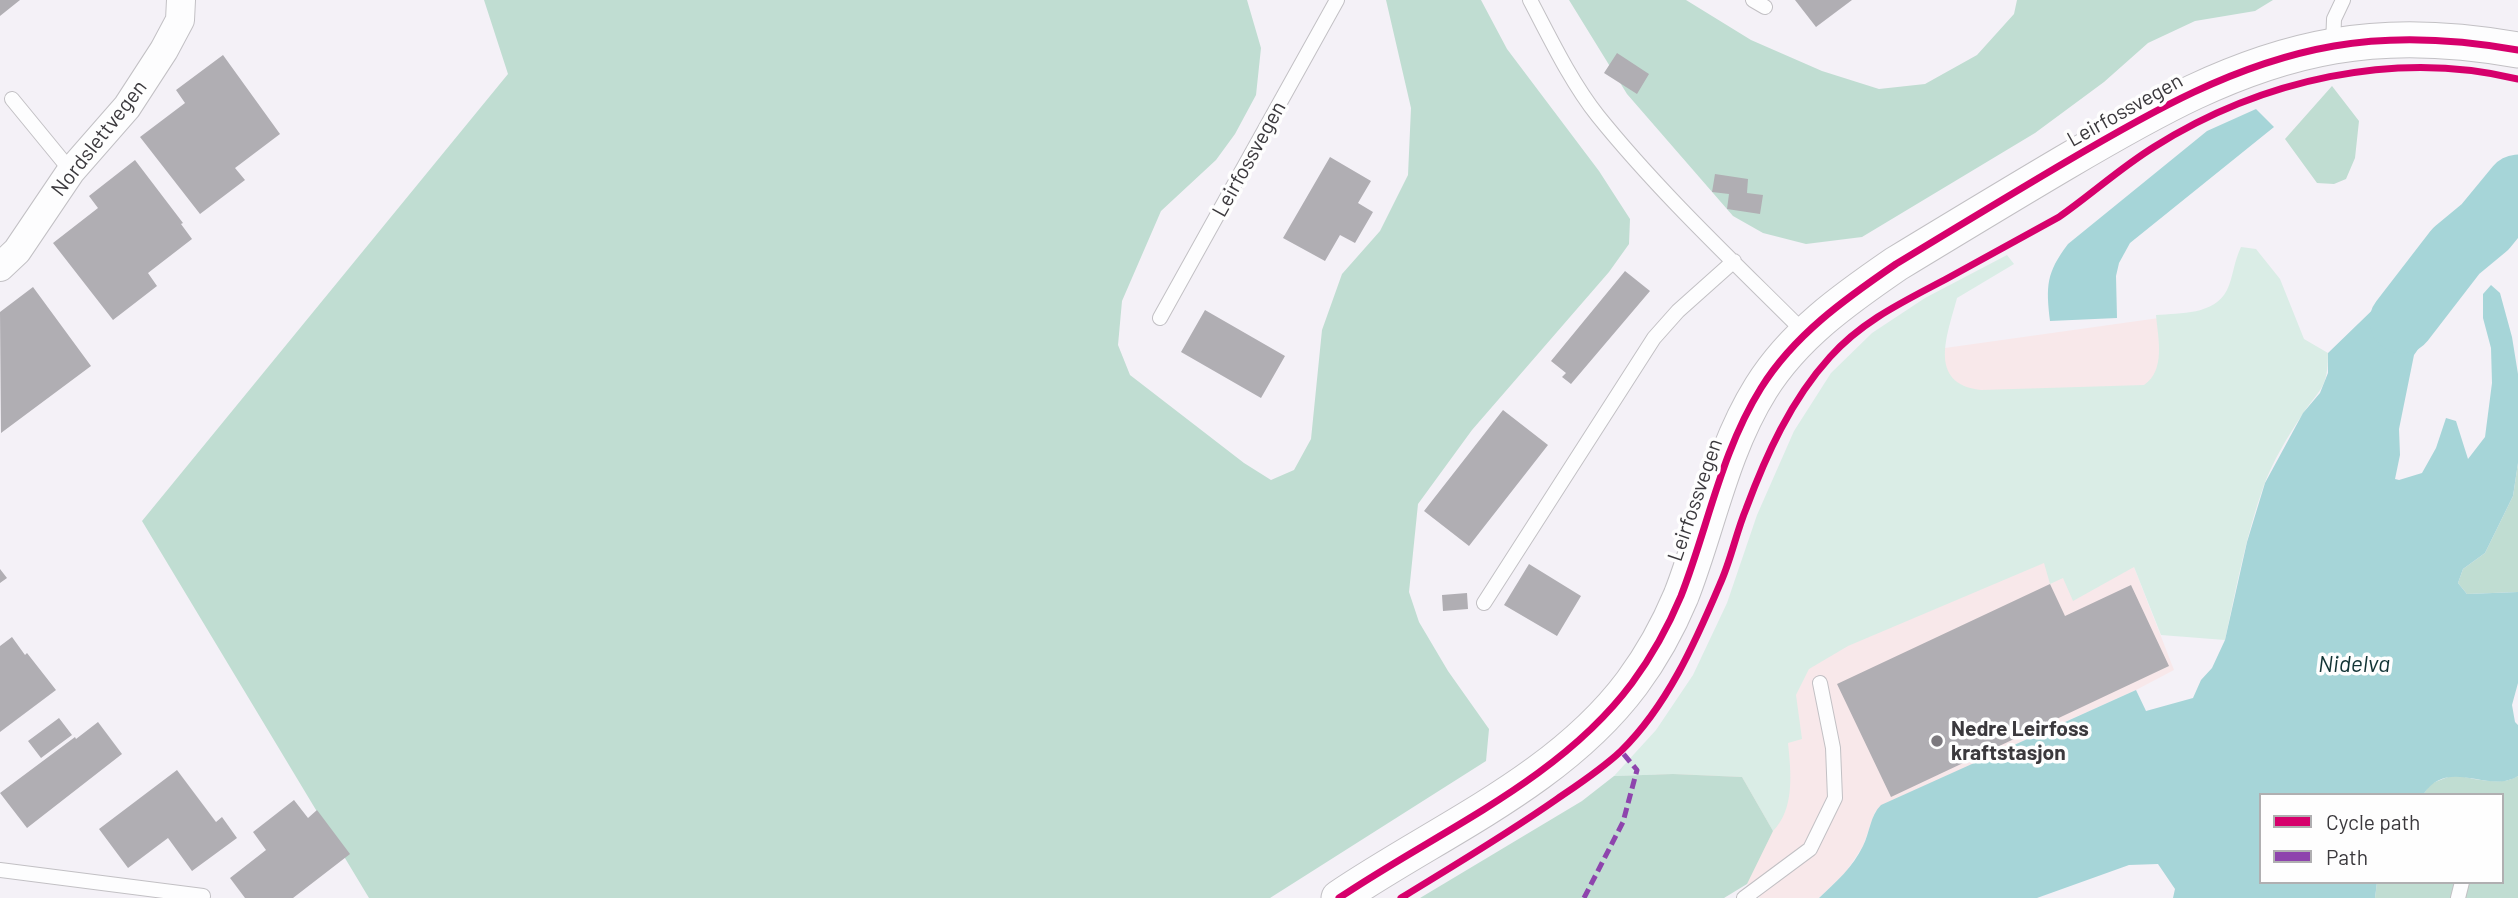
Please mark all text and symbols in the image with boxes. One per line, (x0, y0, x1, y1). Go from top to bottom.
street label: Leirfossvegen (2063, 68, 2187, 152)
street label: Nordslettvegen (46, 75, 152, 201)
street label: Leirfossvegen (1207, 97, 1291, 221)
street label: Leirfossvegen (1662, 435, 1728, 565)
water label: Nidelva (2318, 650, 2390, 678)
place label: Nedre Leirfoss kraftstasjon (1951, 716, 2089, 766)
marker: Nedre Leirfoss kraftstasjon (1929, 733, 1945, 749)
legend (2259, 793, 2504, 884)
text: Cycle path (2326, 809, 2420, 834)
text: Path (2326, 844, 2368, 869)

